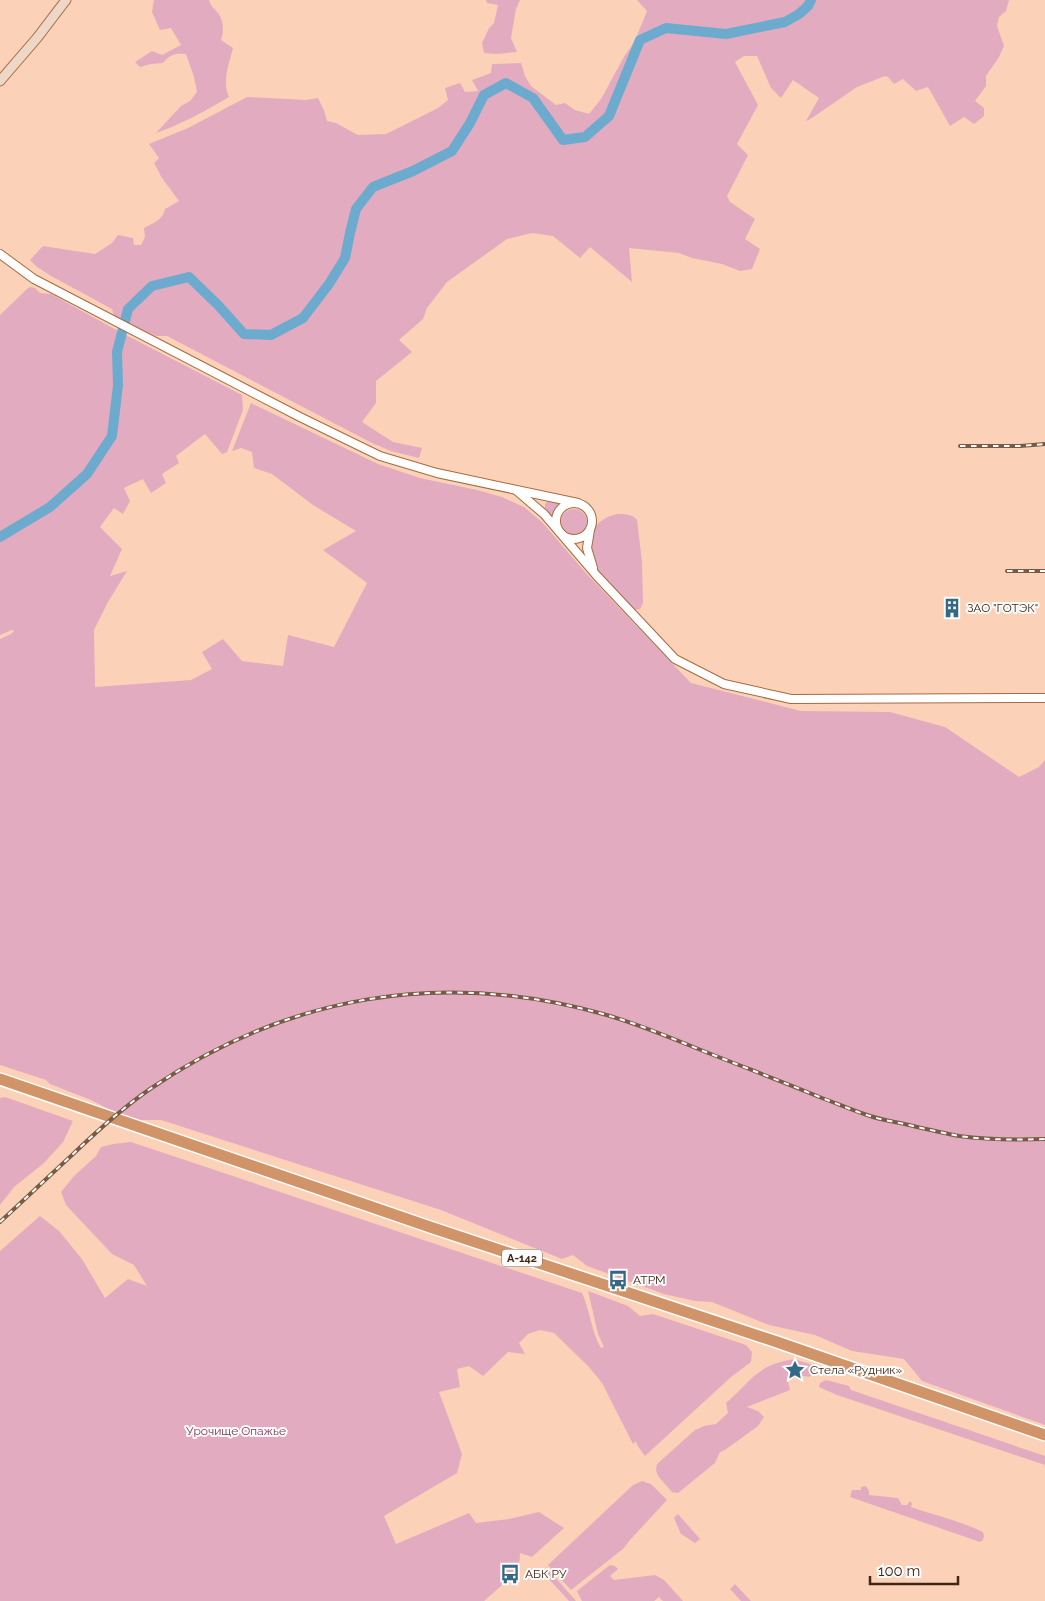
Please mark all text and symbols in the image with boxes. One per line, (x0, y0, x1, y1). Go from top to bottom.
building icon: ЗАО "ГОТЭК" (941, 597, 963, 619)
place label: ЗАО "ГОТЭК" (967, 601, 1038, 615)
road number: А-142 (502, 1250, 542, 1266)
bus stop icon: АТРМ (607, 1269, 629, 1291)
place label: АТРМ (633, 1273, 666, 1287)
place icon: Стела «Рудник» (784, 1359, 806, 1381)
place label: Стела «Рудник» (810, 1363, 903, 1377)
park label: Урочище Опажье (186, 1424, 286, 1438)
scale bar (870, 1554, 958, 1586)
text: 100 m (878, 1562, 920, 1580)
bus stop icon: АБК РУ (499, 1563, 521, 1585)
place label: АБК РУ (525, 1567, 567, 1581)

